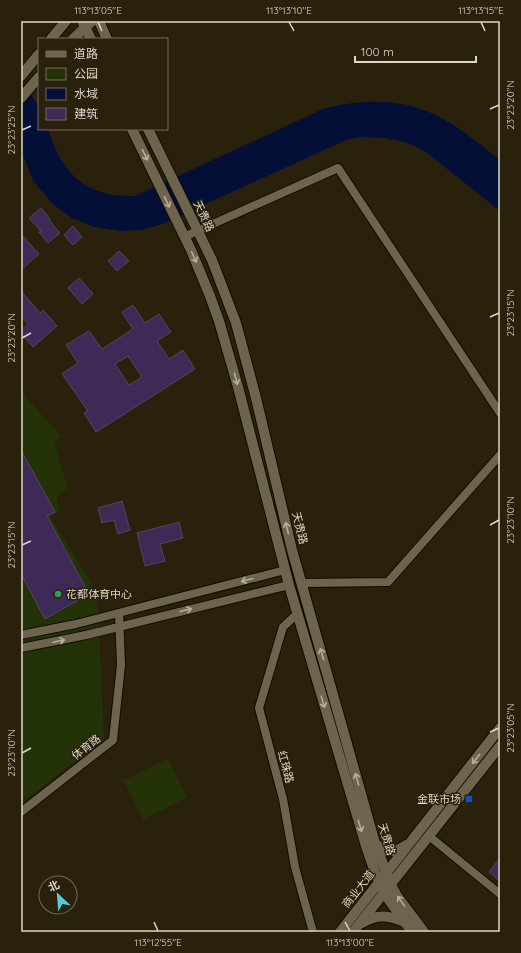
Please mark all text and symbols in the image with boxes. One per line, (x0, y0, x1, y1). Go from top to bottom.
text: 113°13'05"E (74, 4, 122, 17)
text: 113°13'10"E (266, 4, 312, 17)
text: 113°13'15"E (458, 4, 504, 17)
legend (38, 38, 168, 130)
scale bar (355, 38, 476, 64)
text: 100 m (361, 44, 394, 59)
text: 道路 (74, 46, 98, 61)
text: 公园 (74, 66, 98, 81)
text: 23°23'20"N (504, 80, 517, 130)
text: 水域 (74, 86, 98, 101)
text: 23°23'25"N (5, 106, 18, 154)
text: 建筑 (74, 106, 98, 121)
one-way arrow (142, 149, 149, 161)
one-way arrow (164, 195, 171, 207)
street label: 天贵路 (190, 198, 218, 234)
one-way arrow (191, 250, 198, 262)
text: 23°23'15"N (504, 289, 517, 337)
text: 23°23'20"N (5, 313, 18, 363)
one-way arrow (233, 373, 240, 386)
text: 23°23'10"N (504, 496, 517, 544)
street label: 天贵路 (289, 510, 311, 546)
text: 23°23'15"N (5, 521, 18, 569)
one-way arrow (283, 522, 291, 535)
one-way arrow (241, 577, 254, 584)
place label: 花都体育中心 (66, 587, 132, 601)
marker: 花都体育中心 (53, 589, 63, 599)
one-way arrow (179, 606, 192, 614)
one-way arrow (52, 636, 65, 644)
one-way arrow (318, 648, 325, 661)
one-way arrow (320, 695, 327, 708)
text: 23°23'05"N (504, 703, 517, 753)
text: 23°23'10"N (5, 729, 18, 777)
street label: 体育路 (69, 731, 103, 763)
street label: 红珠路 (275, 749, 297, 785)
one-way arrow (472, 754, 480, 765)
one-way arrow (353, 773, 360, 786)
place label: 金联市场 (417, 792, 461, 806)
marker: 金联市场 (464, 794, 474, 804)
one-way arrow (357, 820, 364, 833)
street label: 天贵路 (375, 821, 399, 857)
street label: 商业大道 (339, 867, 377, 911)
north arrow (38, 875, 78, 915)
text: 北 (46, 877, 62, 895)
one-way arrow (397, 895, 405, 906)
text: 113°12'55"E (134, 936, 182, 949)
text: 113°13'00"E (326, 936, 374, 949)

